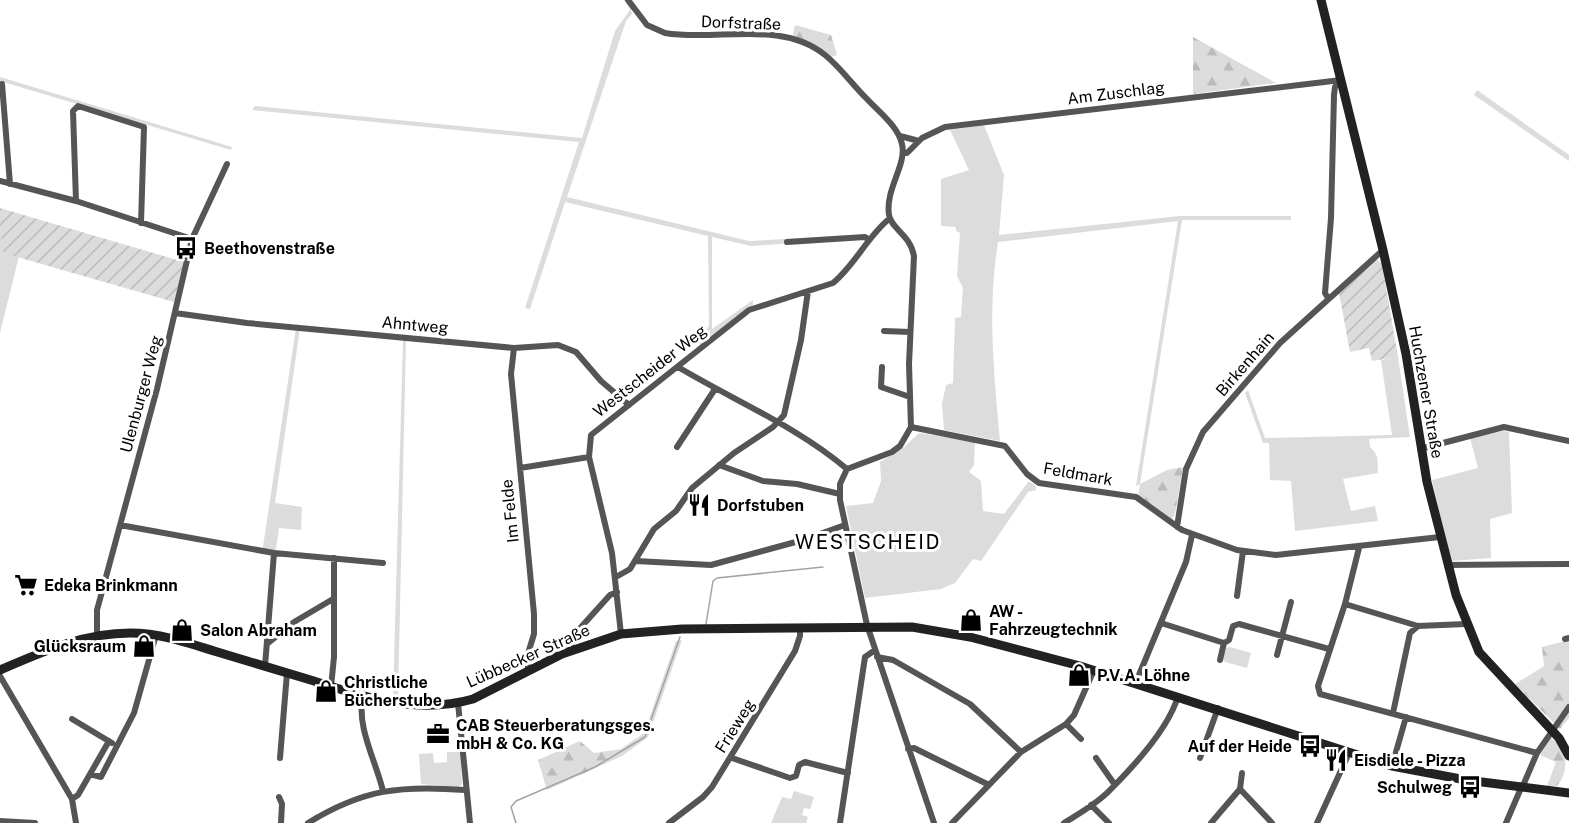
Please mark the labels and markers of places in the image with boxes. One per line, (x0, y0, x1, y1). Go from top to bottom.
bus stop icon: Beethovenstraße (173, 235, 199, 261)
place label: Beethovenstraße (204, 239, 335, 258)
restaurant icon: Dorfstuben (686, 492, 712, 518)
place label: Dorfstuben (717, 496, 804, 515)
supermarket icon: Edeka Brinkmann (13, 572, 39, 598)
place label: Edeka Brinkmann (44, 576, 178, 595)
place label: AW - Fahrzeugtechnik (989, 602, 1118, 639)
shop icon: AW - Fahrzeugtechnik (958, 607, 984, 633)
shop icon: Salon Abraham (169, 617, 195, 643)
place label: Salon Abraham (200, 621, 317, 640)
shop icon: Glücksraum (131, 633, 157, 659)
place label: Glücksraum (34, 637, 126, 656)
shop icon: P.V.A. Löhne (1066, 662, 1092, 688)
place label: P.V.A. Löhne (1097, 666, 1190, 685)
place label: Christliche Bücherstube (344, 673, 442, 710)
shop icon: Christliche Bücherstube (313, 678, 339, 704)
place label: CAB Steuerberatungsges. mbH & Co. KG (456, 716, 655, 753)
office icon: CAB Steuerberatungsges. mbH & Co. KG (425, 721, 451, 747)
bus stop icon: Auf der Heide (1297, 733, 1323, 759)
place label: Auf der Heide (1187, 737, 1292, 756)
restaurant icon: Eisdiele - Pizza (1323, 747, 1349, 773)
place label: Eisdiele - Pizza (1354, 751, 1465, 770)
bus stop icon: Schulweg (1457, 774, 1483, 800)
place label: Schulweg (1377, 778, 1452, 797)

